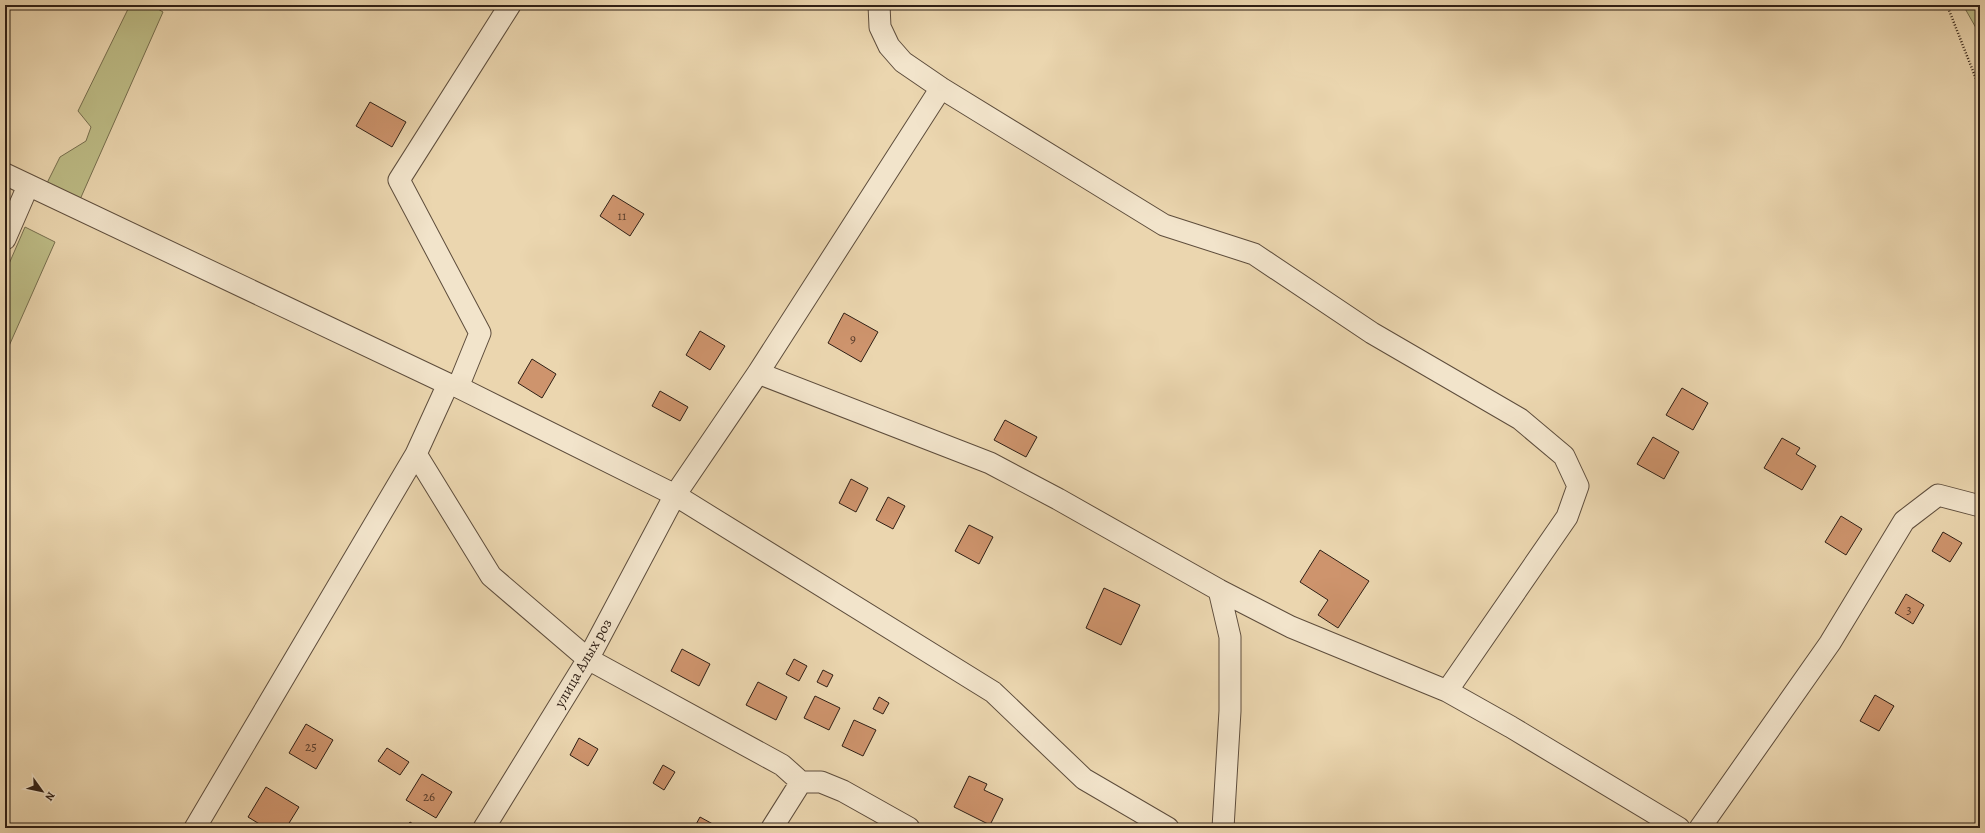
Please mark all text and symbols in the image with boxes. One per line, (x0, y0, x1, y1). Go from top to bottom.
house number: 11 (618, 207, 627, 224)
house number: 9 (850, 330, 856, 347)
house number: 3 (1906, 601, 1912, 618)
street label: улица Алых роз (549, 615, 617, 712)
house number: 25 (305, 738, 317, 755)
north arrow (22, 771, 62, 811)
house number: 26 (423, 788, 435, 805)
text: N (41, 789, 58, 804)

